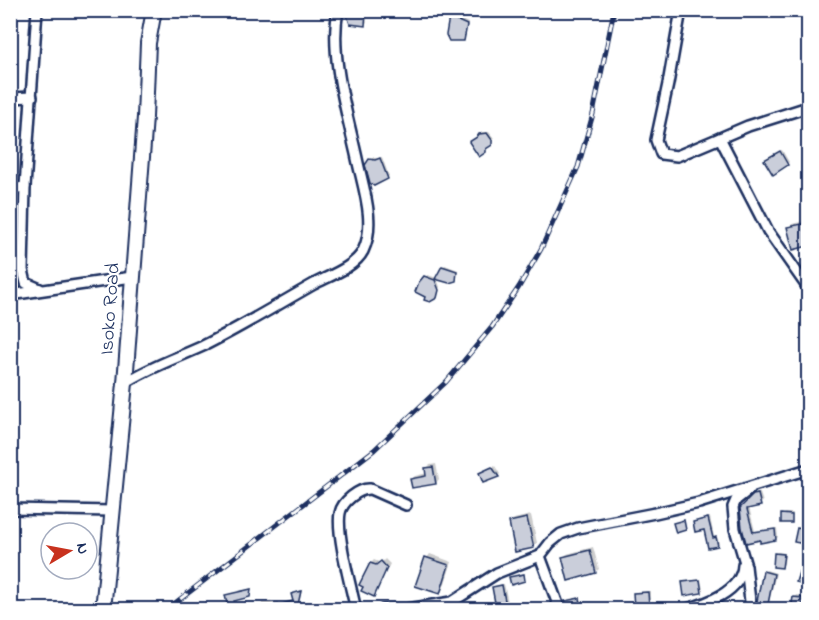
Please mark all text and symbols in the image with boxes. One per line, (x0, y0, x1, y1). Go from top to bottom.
street label: Isoko Road (93, 262, 129, 356)
north arrow (39, 521, 99, 581)
text: N (69, 541, 95, 556)

